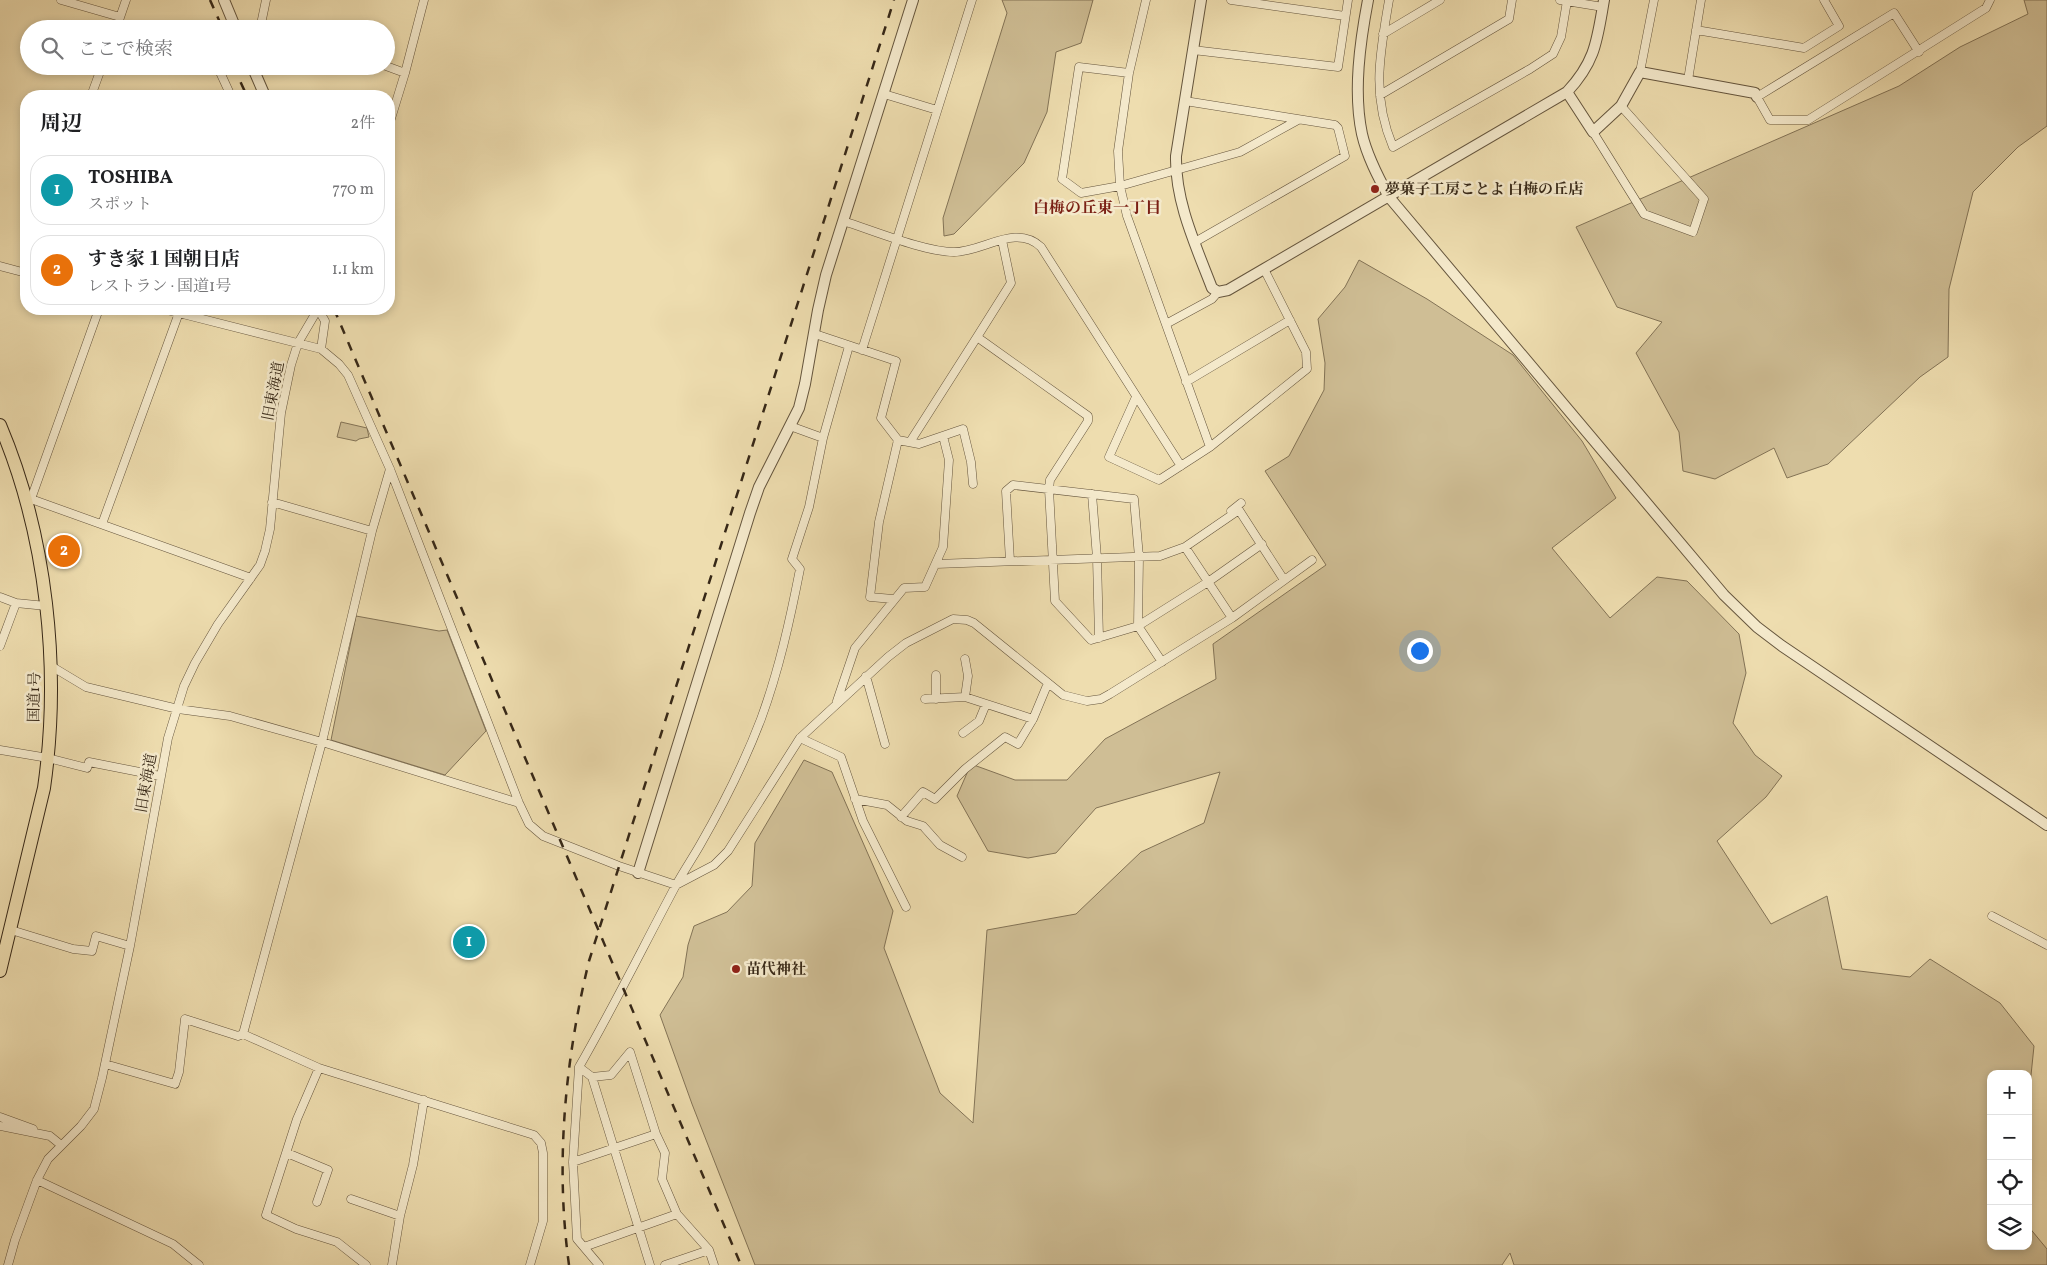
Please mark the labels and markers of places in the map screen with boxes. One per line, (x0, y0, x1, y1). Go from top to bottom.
place label: 夢菓子工房ことよ 白梅の丘店 (1385, 180, 1583, 201)
marker: 夢菓子工房ことよ 白梅の丘店 (1369, 183, 1381, 195)
pin: 2 (48, 532, 80, 570)
pin: 1 (453, 923, 485, 961)
place label: 苗代神社 (746, 960, 806, 981)
marker: 苗代神社 (730, 963, 742, 975)

